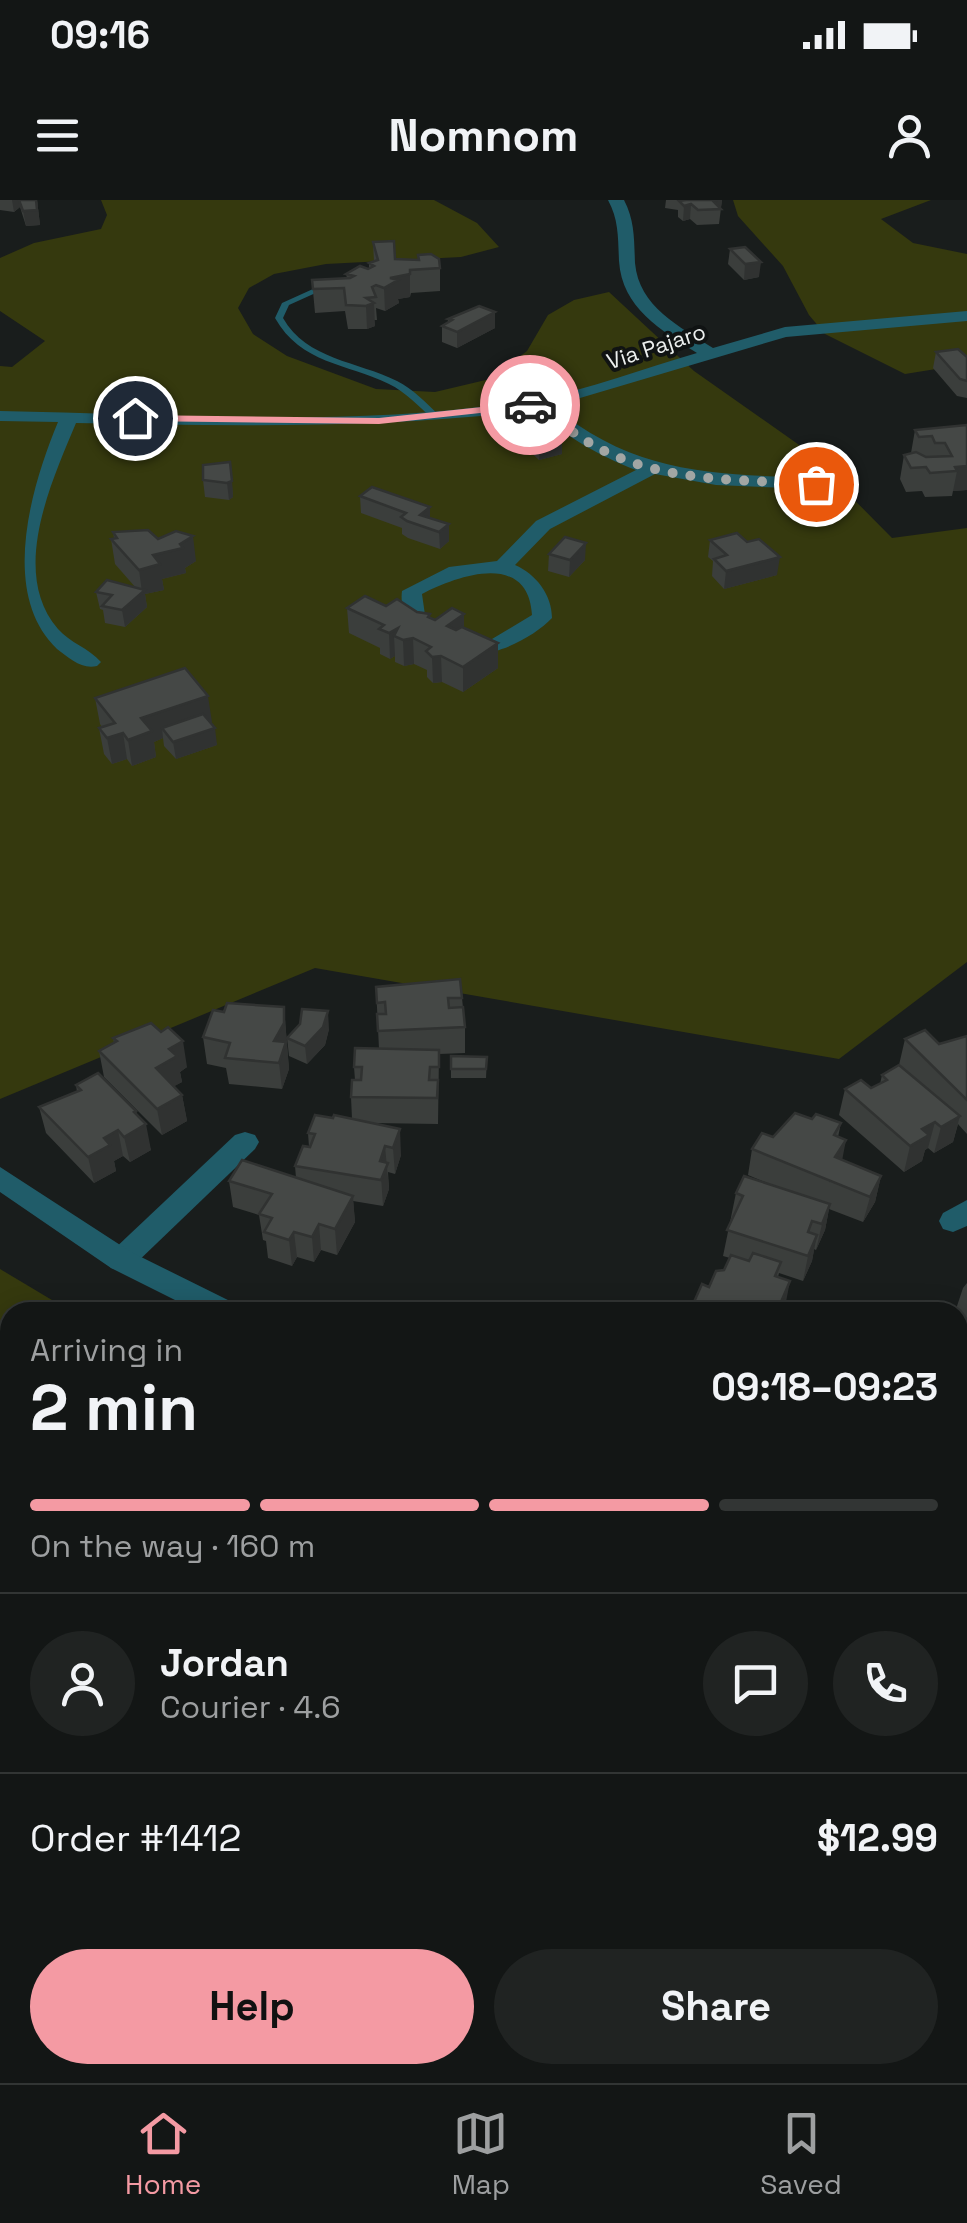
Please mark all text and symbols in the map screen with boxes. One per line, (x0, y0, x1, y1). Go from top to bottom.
text: 09:16 (50, 11, 150, 59)
text: Nomnom (389, 107, 578, 164)
icon: menu (30, 108, 85, 163)
icon: person (882, 108, 937, 163)
street label: Via Pajaro (603, 317, 709, 375)
courier (480, 355, 580, 455)
pin (93, 376, 178, 461)
icon: car (503, 378, 558, 433)
icon: home (108, 391, 163, 446)
pin (774, 442, 859, 527)
icon: bag (789, 457, 844, 512)
text: Arriving in (30, 1330, 183, 1370)
text: 09:18–09:23 (711, 1363, 938, 1411)
text: 2 min (30, 1366, 198, 1449)
text: On the way · 160 m (30, 1526, 315, 1566)
button: person (30, 1631, 135, 1736)
button: chat (703, 1631, 808, 1736)
button: phone (833, 1631, 938, 1736)
text: Jordan (160, 1639, 289, 1687)
text: Courier · 4.6 (160, 1687, 341, 1727)
text: Order #1412 (30, 1814, 242, 1862)
text: $12.99 (817, 1814, 938, 1862)
button: Help (30, 1949, 474, 2064)
button: Share (494, 1949, 938, 2064)
tab: Home (125, 2106, 201, 2202)
tab: Map (452, 2106, 510, 2202)
tab: Saved (760, 2106, 842, 2202)

